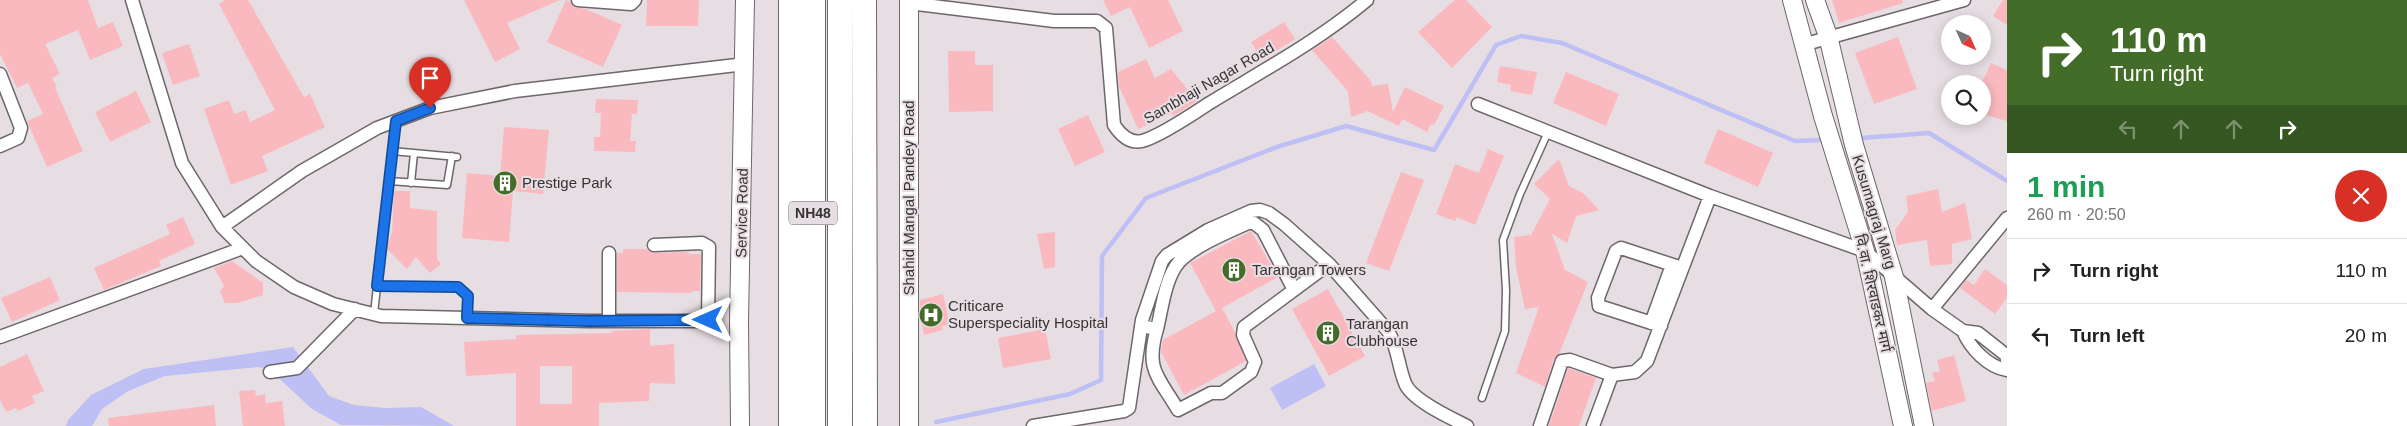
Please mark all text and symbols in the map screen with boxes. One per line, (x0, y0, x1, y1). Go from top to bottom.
north arrow (1941, 15, 1991, 65)
map controls (1941, 15, 1991, 125)
icon: right (2027, 20, 2092, 85)
text: 110 m (2110, 20, 2207, 59)
street label: Sambhaji Nagar Road (1141, 38, 1277, 127)
pin (409, 57, 451, 108)
text: Turn right (2110, 61, 2203, 86)
icon: arrive (416, 64, 444, 92)
button: search (1941, 75, 1991, 125)
street label: Shahid Mangal Pandey Road (900, 100, 917, 296)
icon: left (2114, 115, 2142, 143)
icon: ahead (2167, 115, 2195, 143)
icon: ahead (2220, 115, 2248, 143)
icon: right (2273, 115, 2301, 143)
street label: Kusumagraj Marg (1849, 153, 1900, 271)
street label: Service Road (732, 168, 751, 258)
building icon: Prestige Park (492, 170, 518, 196)
text: 1 min (2027, 170, 2105, 203)
button: close (2335, 170, 2387, 222)
place label: Prestige Park (522, 174, 613, 191)
road number: NH48 (789, 202, 837, 224)
text: 260 m · 20:50 (2027, 206, 2126, 223)
street label: वि.वा. शिरवाडकर मार्ग (1852, 232, 1896, 355)
building icon: Tarangan Towers (1221, 257, 1247, 283)
icon: right (2027, 257, 2055, 285)
text: Turn right (2070, 260, 2158, 281)
text: 110 m (2336, 260, 2387, 281)
place label: Tarangan Towers (1252, 261, 1366, 278)
position arrow (681, 293, 733, 345)
place label: Criticare Superspeciality Hospital (948, 297, 1108, 331)
hospital icon: Criticare Superspeciality Hospital (918, 302, 944, 328)
place label: Tarangan Clubhouse (1346, 315, 1418, 349)
building icon: Tarangan Clubhouse (1315, 320, 1341, 346)
icon: left (2027, 322, 2055, 350)
text: Turn left (2070, 325, 2145, 346)
text: 20 m (2345, 325, 2387, 346)

